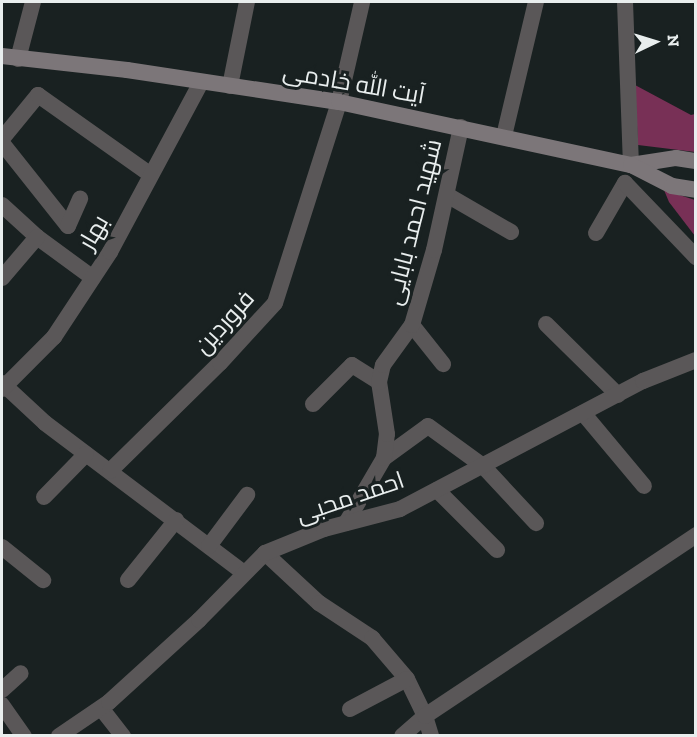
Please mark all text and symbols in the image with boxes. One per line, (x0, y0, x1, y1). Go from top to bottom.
north arrow (625, 12, 685, 72)
text: N (664, 34, 683, 47)
street label: آیت الله خادمی (281, 56, 427, 110)
street label: شهید احمد بابایی (378, 136, 448, 308)
street label: بهار (72, 209, 114, 255)
street label: فروردین (188, 284, 260, 360)
street label: احمد محبی (292, 465, 408, 529)

